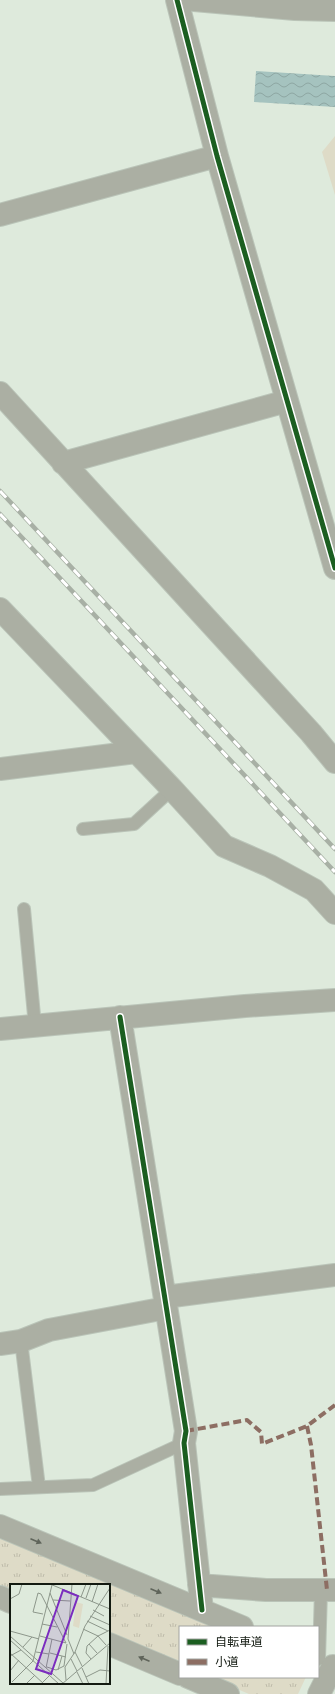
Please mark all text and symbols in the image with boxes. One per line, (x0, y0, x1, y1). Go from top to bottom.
one-way arrow (30, 1537, 42, 1544)
inset map (10, 1584, 110, 1684)
one-way arrow (150, 1588, 161, 1594)
legend (179, 1626, 319, 1678)
text: 自転車道 (215, 1635, 263, 1649)
one-way arrow (138, 1655, 150, 1661)
text: 小道 (215, 1655, 239, 1669)

